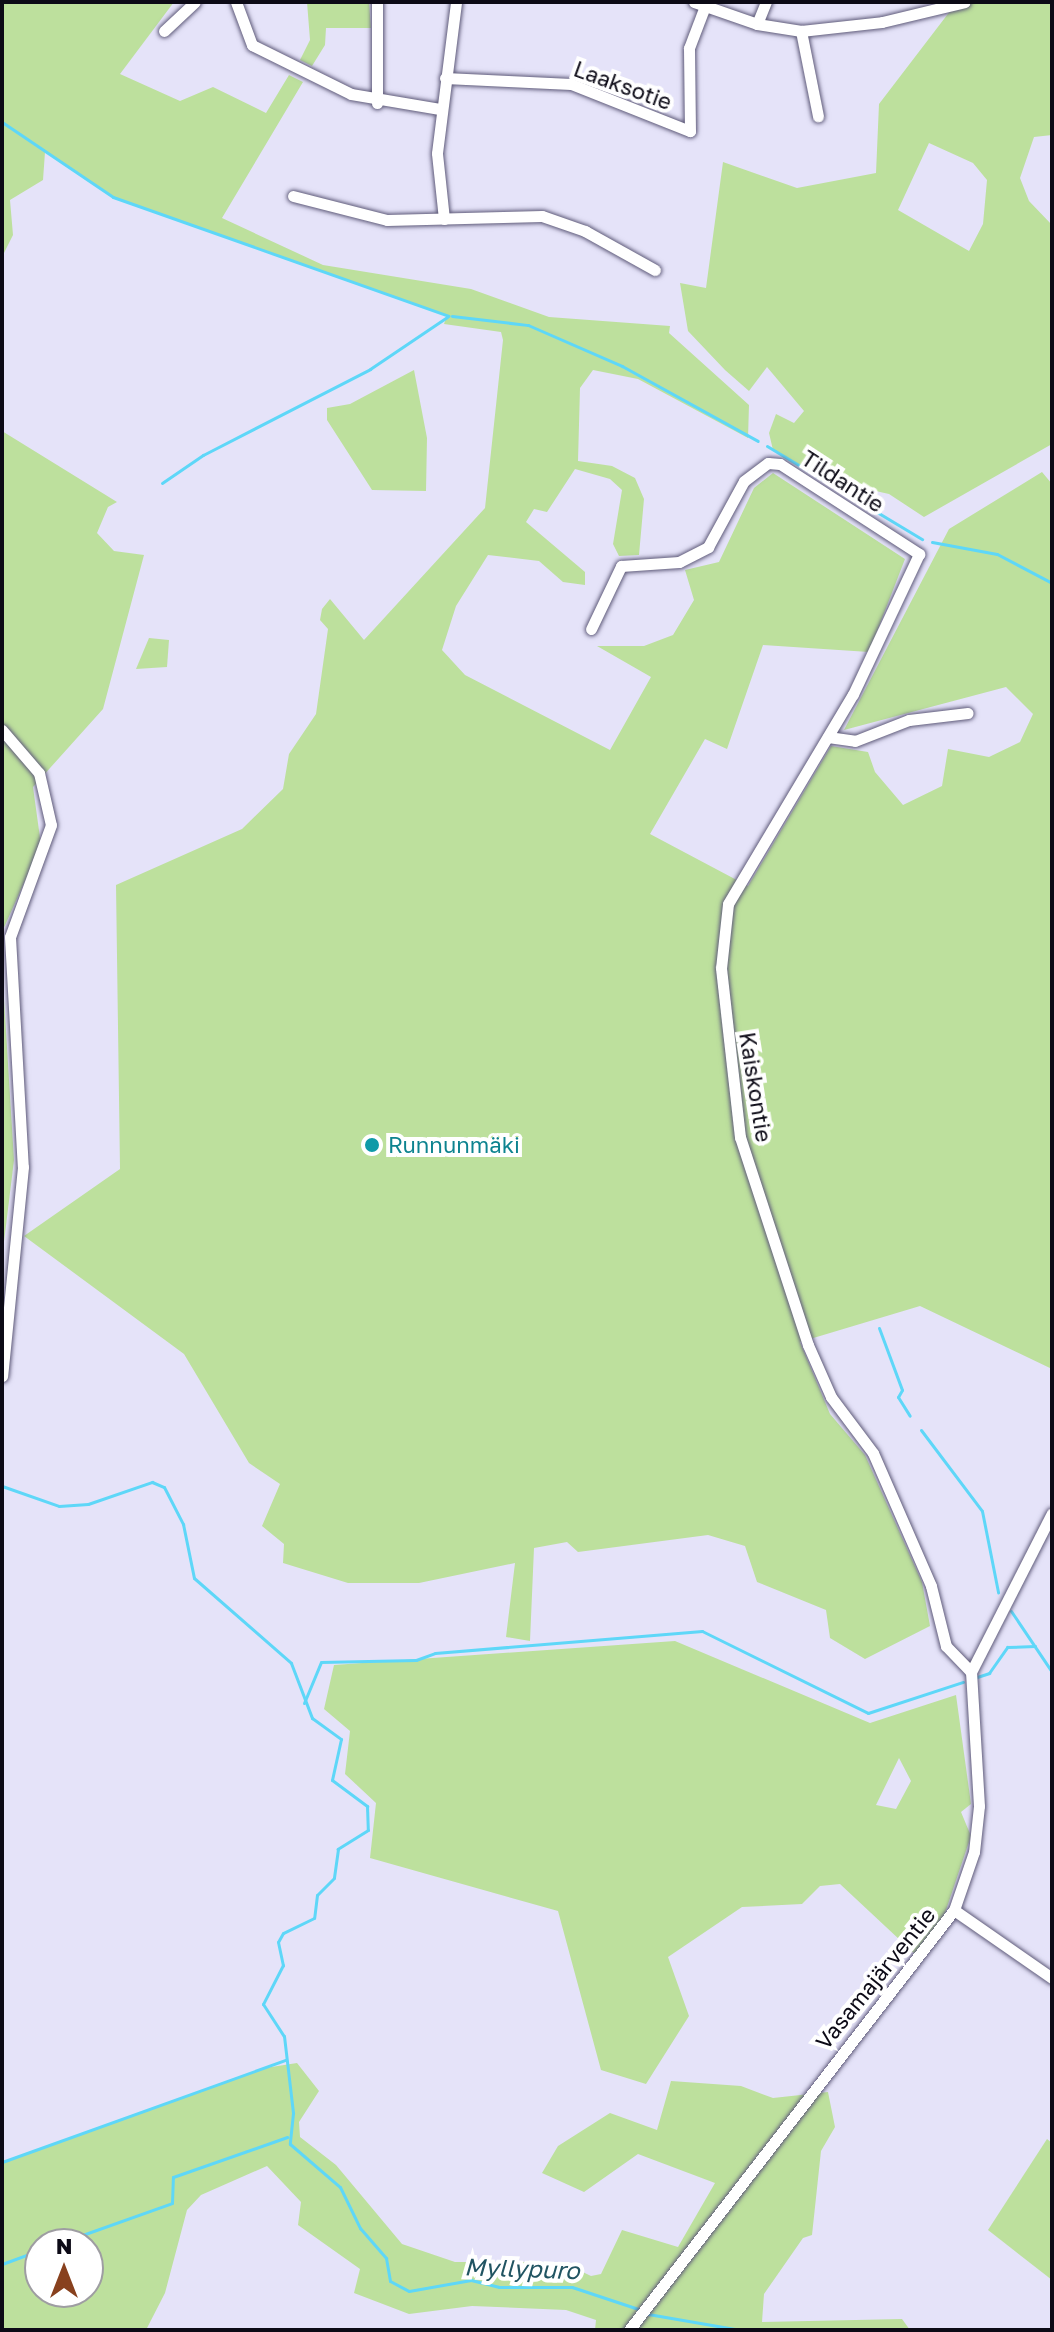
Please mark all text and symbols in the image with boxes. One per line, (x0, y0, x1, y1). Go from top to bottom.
street label: Laaksotie (570, 55, 676, 115)
street label: Tildantie (797, 445, 889, 517)
street label: Kaiskontie (734, 1030, 778, 1144)
place label: Runnunmäki (388, 1132, 520, 1158)
marker: Runnunmäki (363, 1136, 381, 1154)
street label: Vasamajärventie (810, 1902, 940, 2054)
north arrow (24, 2228, 104, 2308)
text: N (56, 2232, 72, 2259)
water label: Myllypuro (464, 2252, 580, 2284)

